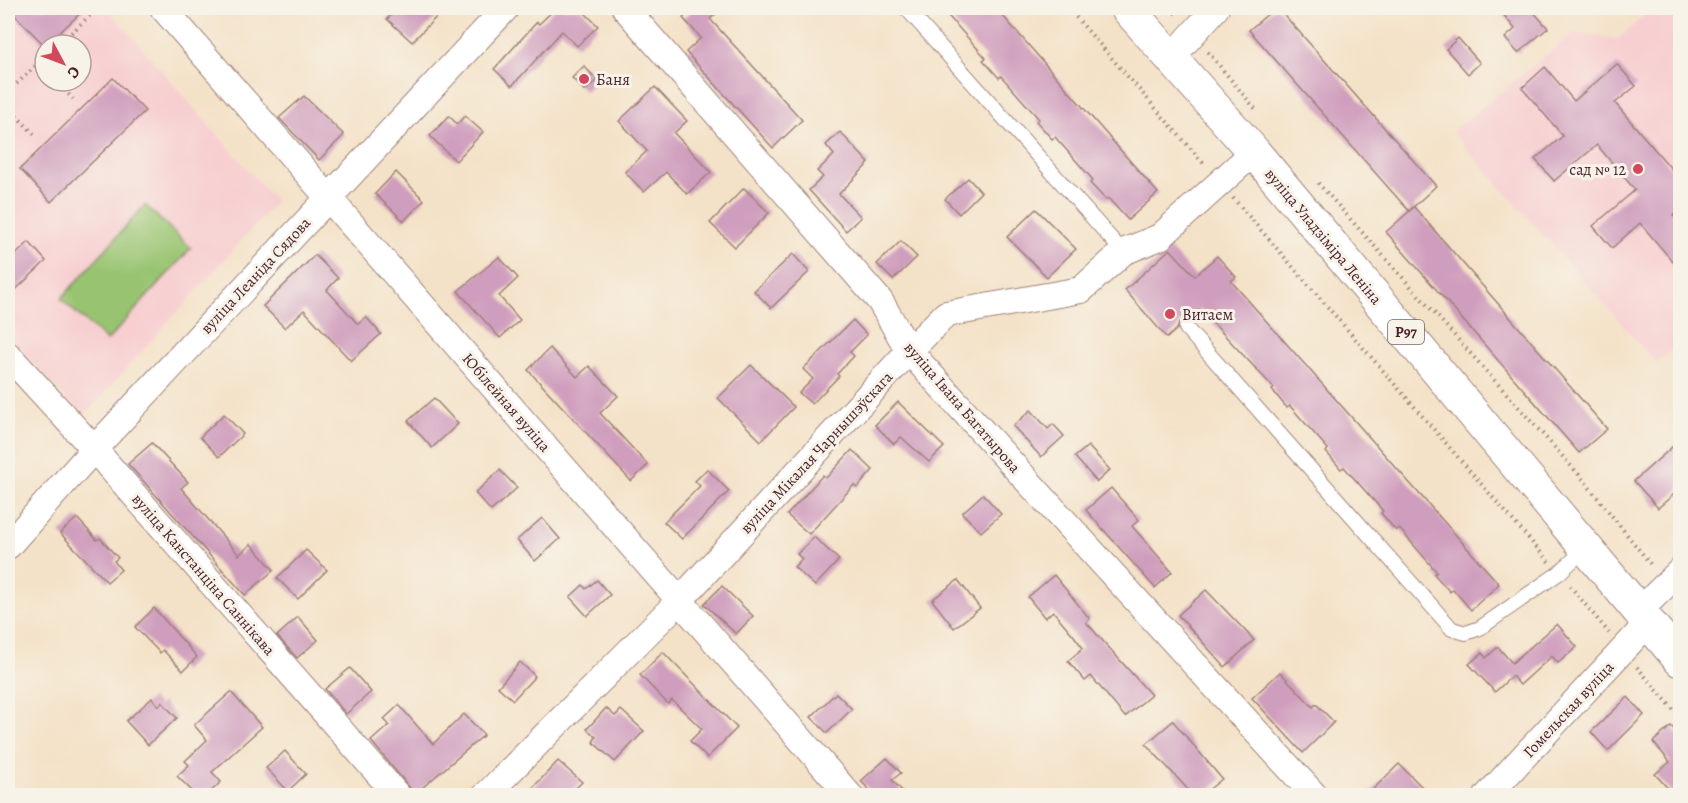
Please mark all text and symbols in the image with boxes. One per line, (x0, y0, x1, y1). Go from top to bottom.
north arrow (33, 33, 93, 93)
text: С (62, 61, 85, 83)
place label: Баня (596, 69, 630, 91)
marker: Баня (577, 72, 591, 86)
place label: сад № 12 (1569, 159, 1626, 181)
marker: сад № 12 (1631, 162, 1645, 176)
street label: вуліца Уладзіміра Леніна (1260, 164, 1387, 310)
street label: вуліца Леаніда Сядова (196, 212, 316, 339)
place label: Витаем (1182, 304, 1234, 326)
marker: Витаем (1163, 307, 1177, 321)
road number: Р97 (1388, 320, 1424, 344)
street label: вуліца Івана Багатырова (899, 337, 1026, 479)
street label: Юбілейная вуліца (457, 348, 556, 457)
street label: вуліца Мікалая Чарнышэўскага (735, 366, 898, 539)
street label: вуліца Канстанціна Саннікава (127, 489, 280, 661)
street label: Гомельская вуліца (1518, 656, 1620, 763)

